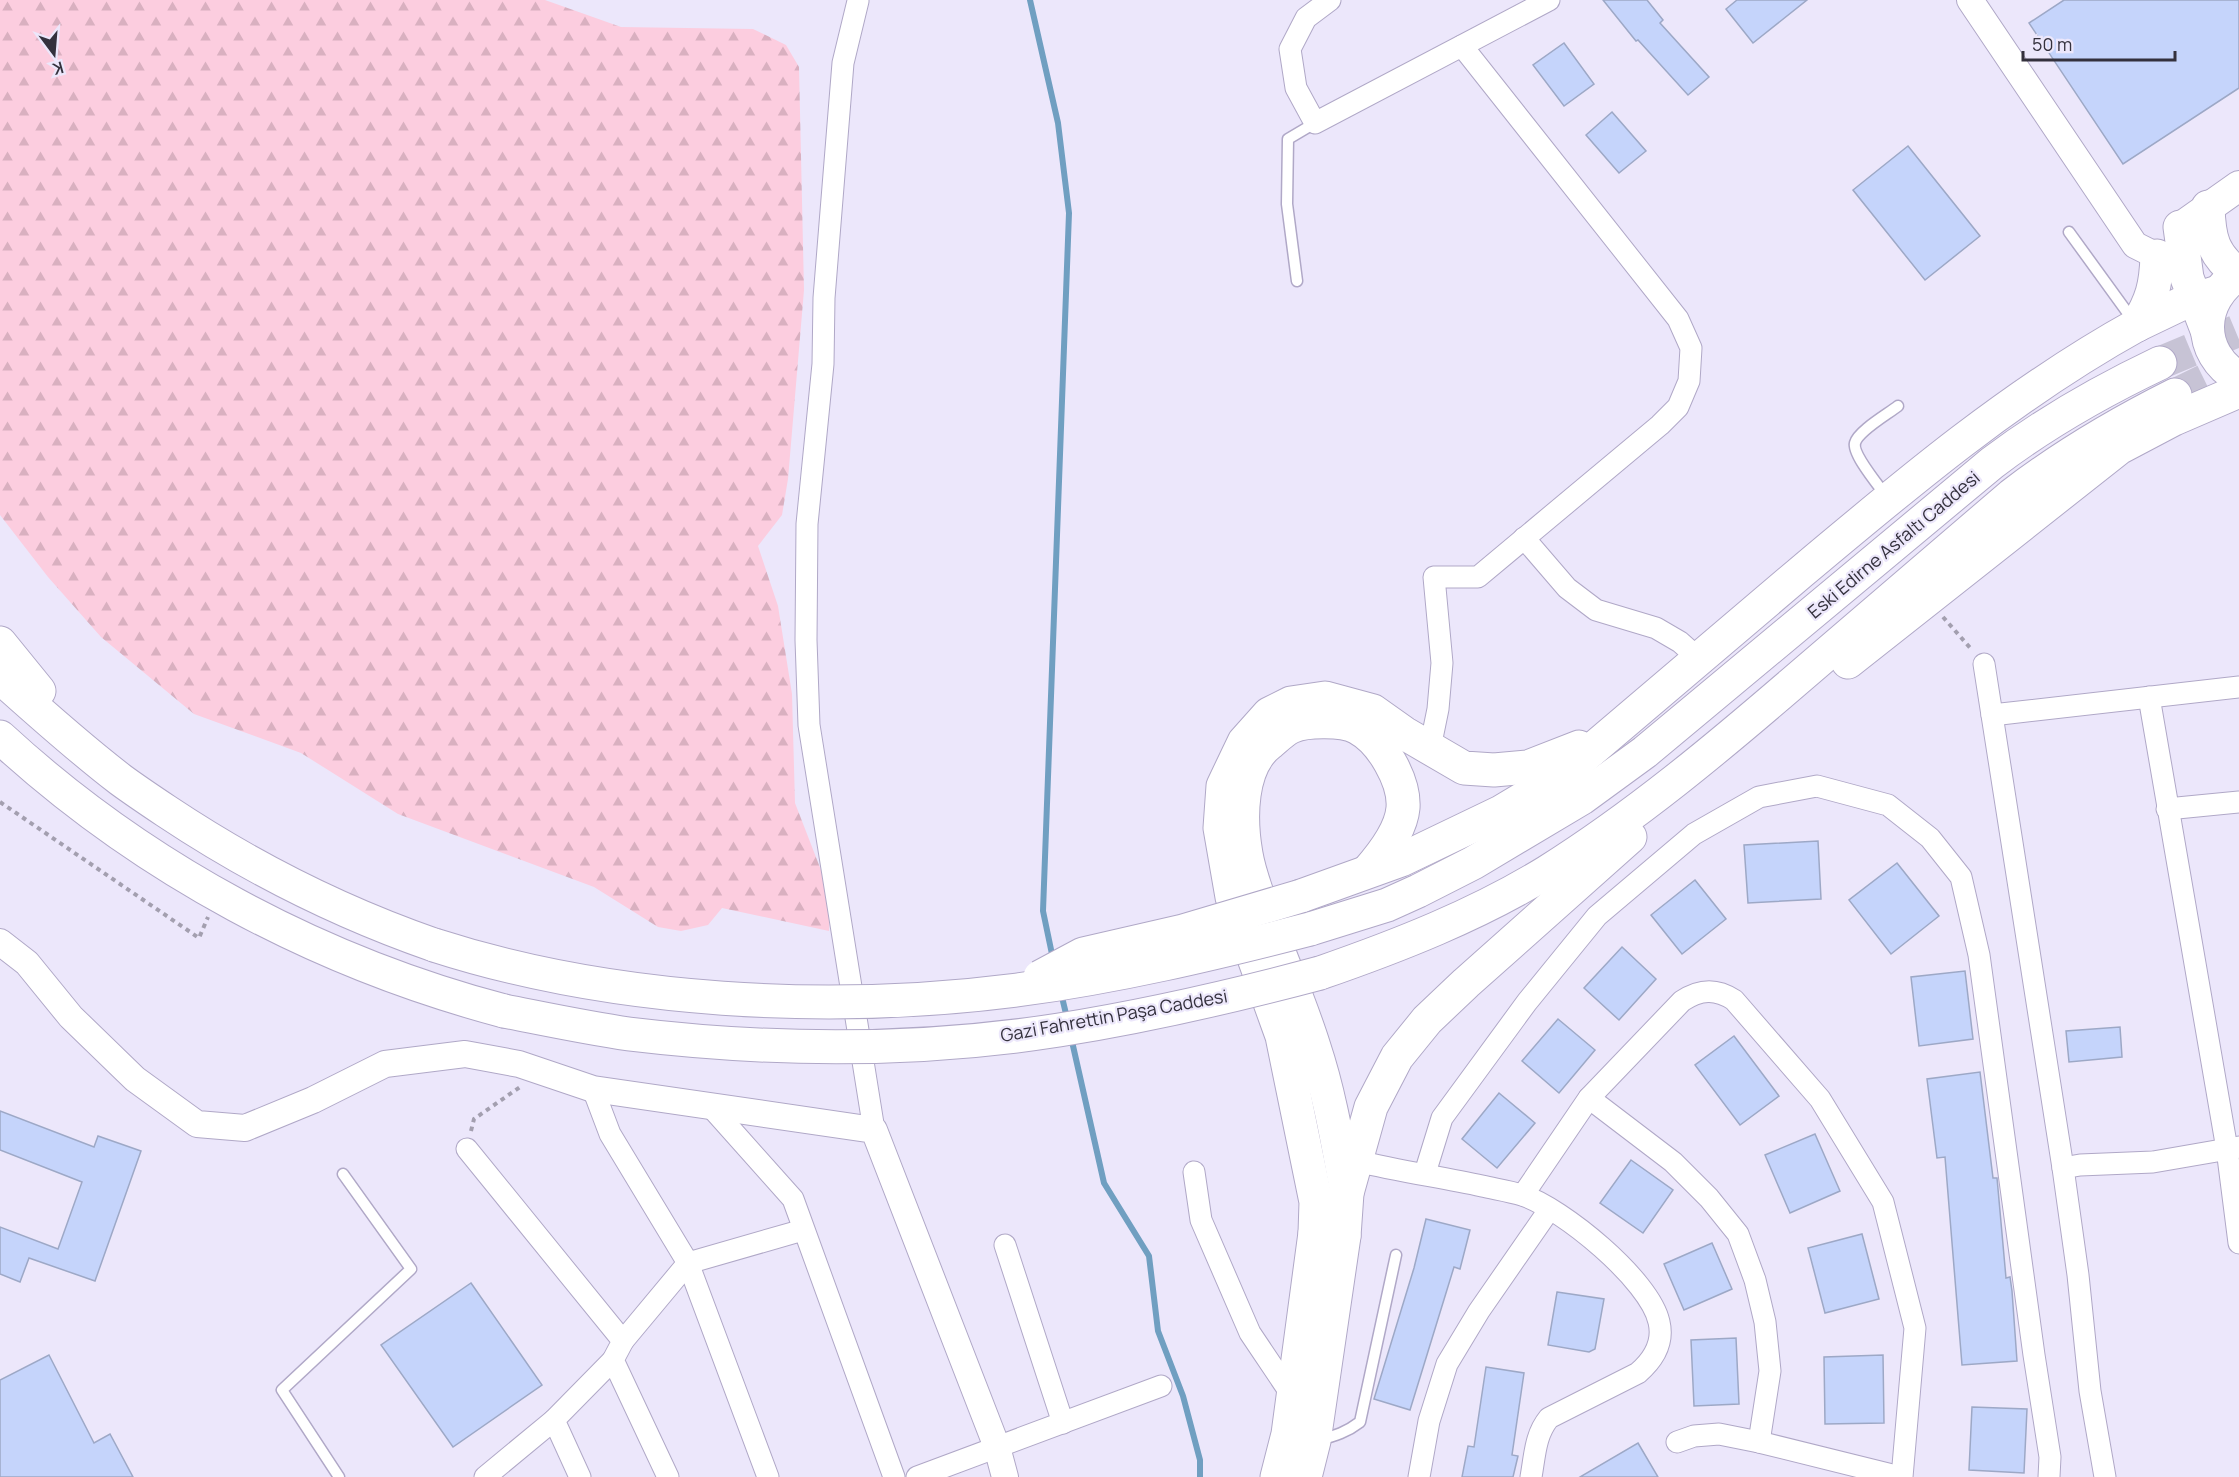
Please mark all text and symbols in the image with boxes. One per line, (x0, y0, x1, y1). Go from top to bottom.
north arrow (24, 24, 84, 84)
scale bar (2023, 24, 2174, 62)
text: 50 m (2032, 32, 2072, 56)
text: K (50, 56, 66, 81)
street label: Eski Edirne Asfaltı Caddesi (1802, 465, 1984, 623)
street label: Gazi Fahrettin Paşa Caddesi (998, 983, 1229, 1047)

